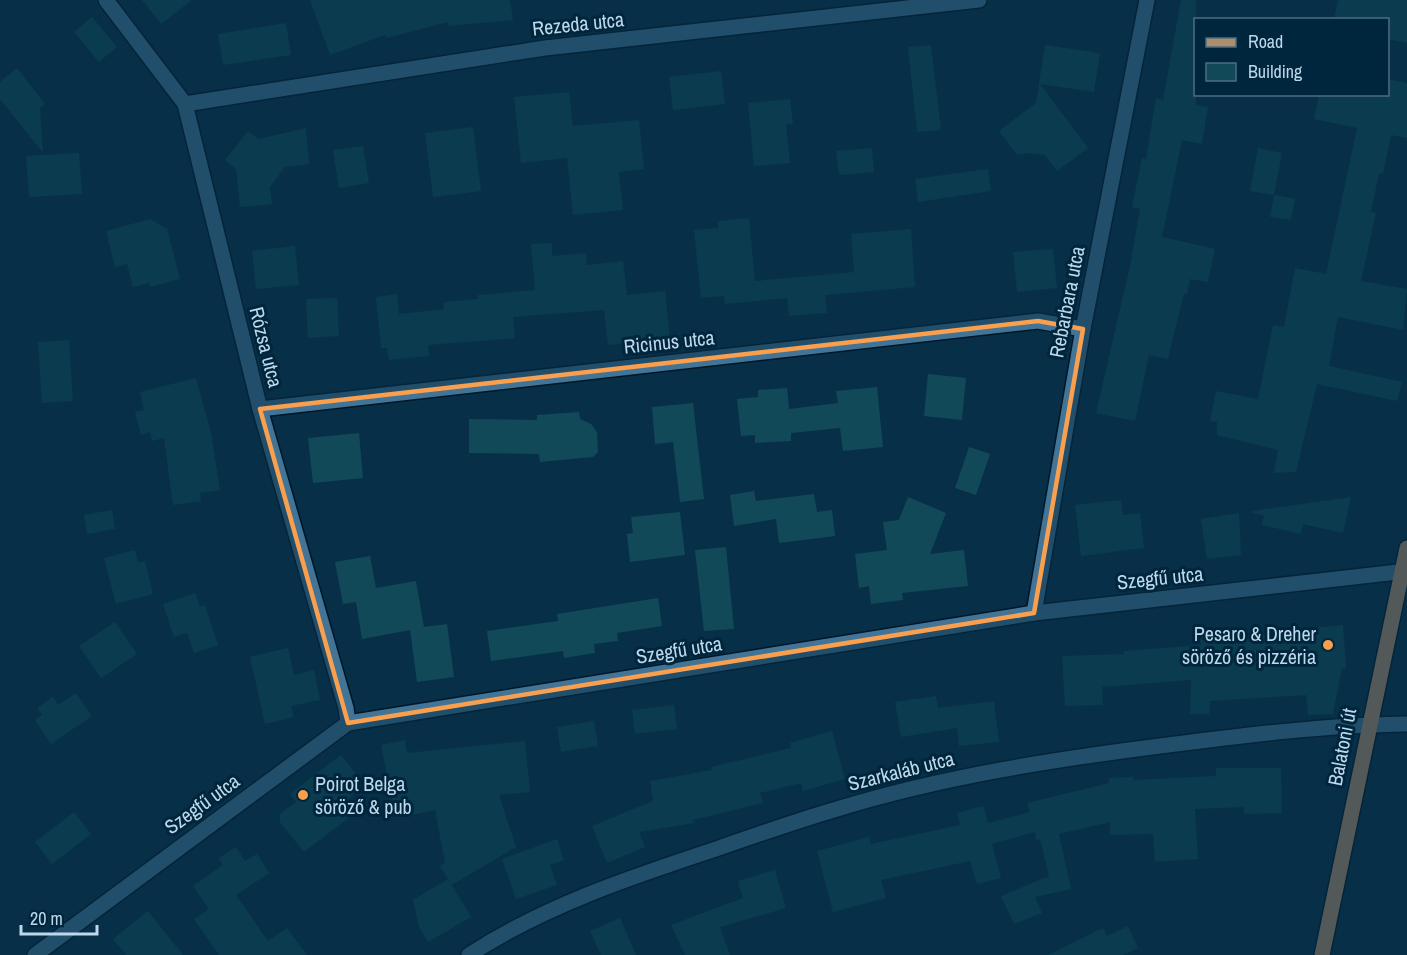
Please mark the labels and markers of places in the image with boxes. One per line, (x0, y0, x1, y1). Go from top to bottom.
place label: Pesaro & Dreher söröző és pizzéria (1182, 620, 1317, 670)
marker: Pesaro & Dreher söröző és pizzéria (1321, 638, 1335, 652)
place label: Poirot Belga söröző & pub (315, 770, 412, 820)
marker: Poirot Belga söröző & pub (296, 788, 310, 802)

